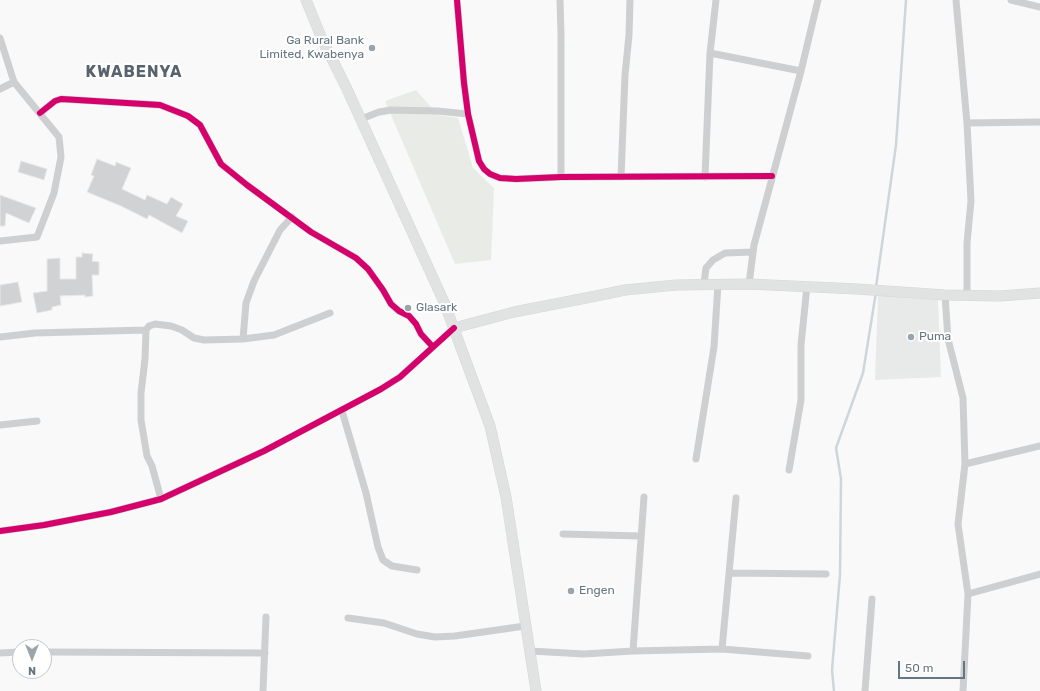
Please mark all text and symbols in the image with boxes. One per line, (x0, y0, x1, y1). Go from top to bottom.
place label: Ga Rural Bank Limited, Kwabenya (260, 34, 364, 62)
marker: Ga Rural Bank Limited, Kwabenya (367, 43, 377, 53)
district label: KWABENYA (86, 62, 182, 82)
place label: Glasark (416, 301, 457, 315)
marker: Glasark (403, 303, 413, 313)
place label: Puma (919, 330, 951, 344)
marker: Puma (906, 332, 916, 342)
place label: Engen (579, 584, 615, 598)
marker: Engen (566, 586, 576, 596)
north arrow (12, 639, 52, 679)
scale bar (900, 653, 967, 679)
text: 50 m (905, 661, 933, 675)
text: N (28, 664, 36, 677)

